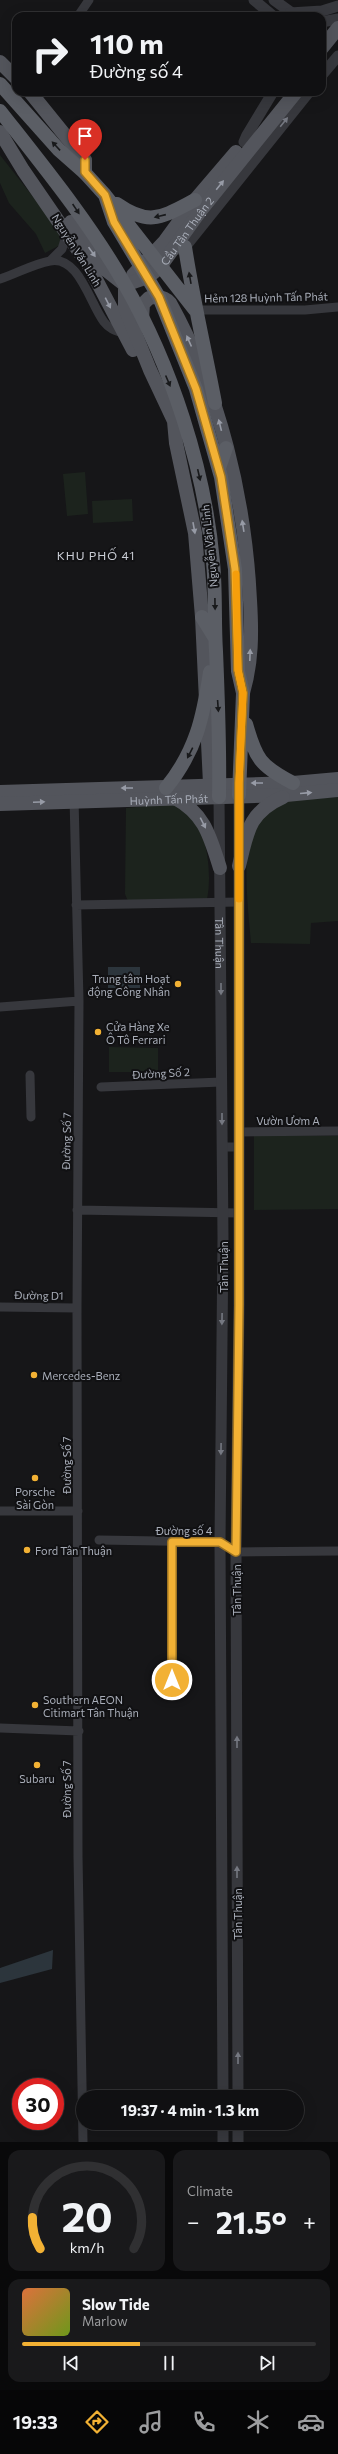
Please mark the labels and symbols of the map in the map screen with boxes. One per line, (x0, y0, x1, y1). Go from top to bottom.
one-way arrow (280, 117, 289, 128)
pin (68, 119, 102, 160)
one-way arrow (52, 142, 61, 151)
one-way arrow (216, 180, 225, 191)
street label: Cầu Tân Thuận 2 (157, 194, 216, 267)
one-way arrow (72, 204, 80, 214)
street label: Nguyễn Văn Linh (50, 211, 105, 289)
one-way arrow (153, 213, 166, 219)
one-way arrow (88, 247, 96, 257)
one-way arrow (187, 272, 193, 284)
street label: Hẻm 128 Huỳnh Tấn Phát (204, 289, 328, 305)
one-way arrow (105, 297, 111, 308)
one-way arrow (186, 335, 192, 346)
one-way arrow (166, 375, 172, 387)
one-way arrow (217, 419, 223, 431)
one-way arrow (196, 470, 202, 482)
street label: Nguyễn Văn Linh (197, 504, 220, 588)
one-way arrow (240, 520, 246, 532)
one-way arrow (191, 522, 197, 534)
district label: KHU PHỐ 41 (57, 547, 135, 562)
one-way arrow (212, 598, 218, 611)
one-way arrow (247, 649, 254, 661)
one-way arrow (215, 700, 222, 712)
one-way arrow (187, 747, 193, 758)
one-way arrow (250, 780, 263, 786)
one-way arrow (120, 785, 133, 791)
one-way arrow (300, 790, 312, 797)
street label: Huỳnh Tấn Phát (129, 791, 209, 806)
one-way arrow (33, 799, 45, 806)
one-way arrow (200, 818, 206, 829)
street label: Tân Thuận (214, 917, 227, 969)
place label: Trung tâm Hoạt động Công Nhân (88, 972, 170, 998)
marker: Trung tâm Hoạt động Công Nhân (173, 979, 183, 989)
one-way arrow (218, 983, 224, 996)
place label: Cửa Hàng Xe Ô Tô Ferrari (106, 1020, 170, 1046)
marker: Cửa Hàng Xe Ô Tô Ferrari (93, 1027, 103, 1037)
street label: Đường Số 2 (131, 1065, 190, 1081)
street label: Đường Số 7 (59, 1112, 73, 1171)
one-way arrow (219, 1113, 225, 1126)
street label: Vườn Ươm A (256, 1114, 320, 1127)
street label: Tân Thuận (217, 1241, 230, 1293)
street label: Đường D1 (13, 1288, 64, 1302)
one-way arrow (219, 1313, 225, 1326)
place label: Mercedes-Benz (42, 1369, 121, 1382)
marker: Mercedes-Benz (29, 1370, 39, 1380)
street label: Đường Số 7 (60, 1436, 73, 1495)
one-way arrow (218, 1443, 224, 1456)
marker: Porsche Sài Gòn (30, 1473, 40, 1483)
place label: Porsche Sài Gòn (15, 1485, 55, 1511)
street label: Đường số 4 (155, 1524, 213, 1537)
place label: Ford Tân Thuận (35, 1544, 112, 1557)
marker: Ford Tân Thuận (22, 1545, 32, 1555)
street label: Tân Thuận (230, 1564, 243, 1616)
position arrow (151, 1659, 193, 1701)
place label: Southern AEON Citimart Tân Thuận (43, 1693, 139, 1719)
marker: Southern AEON Citimart Tân Thuận (30, 1700, 40, 1710)
one-way arrow (234, 1735, 240, 1748)
marker: Subaru (32, 1760, 42, 1770)
street label: Đường Số 7 (60, 1760, 73, 1819)
place label: Subaru (19, 1772, 55, 1785)
one-way arrow (234, 1865, 240, 1878)
street label: Tân Thuận (231, 1888, 244, 1940)
one-way arrow (235, 2051, 241, 2064)
speed limit sign: 30 (12, 2078, 64, 2130)

